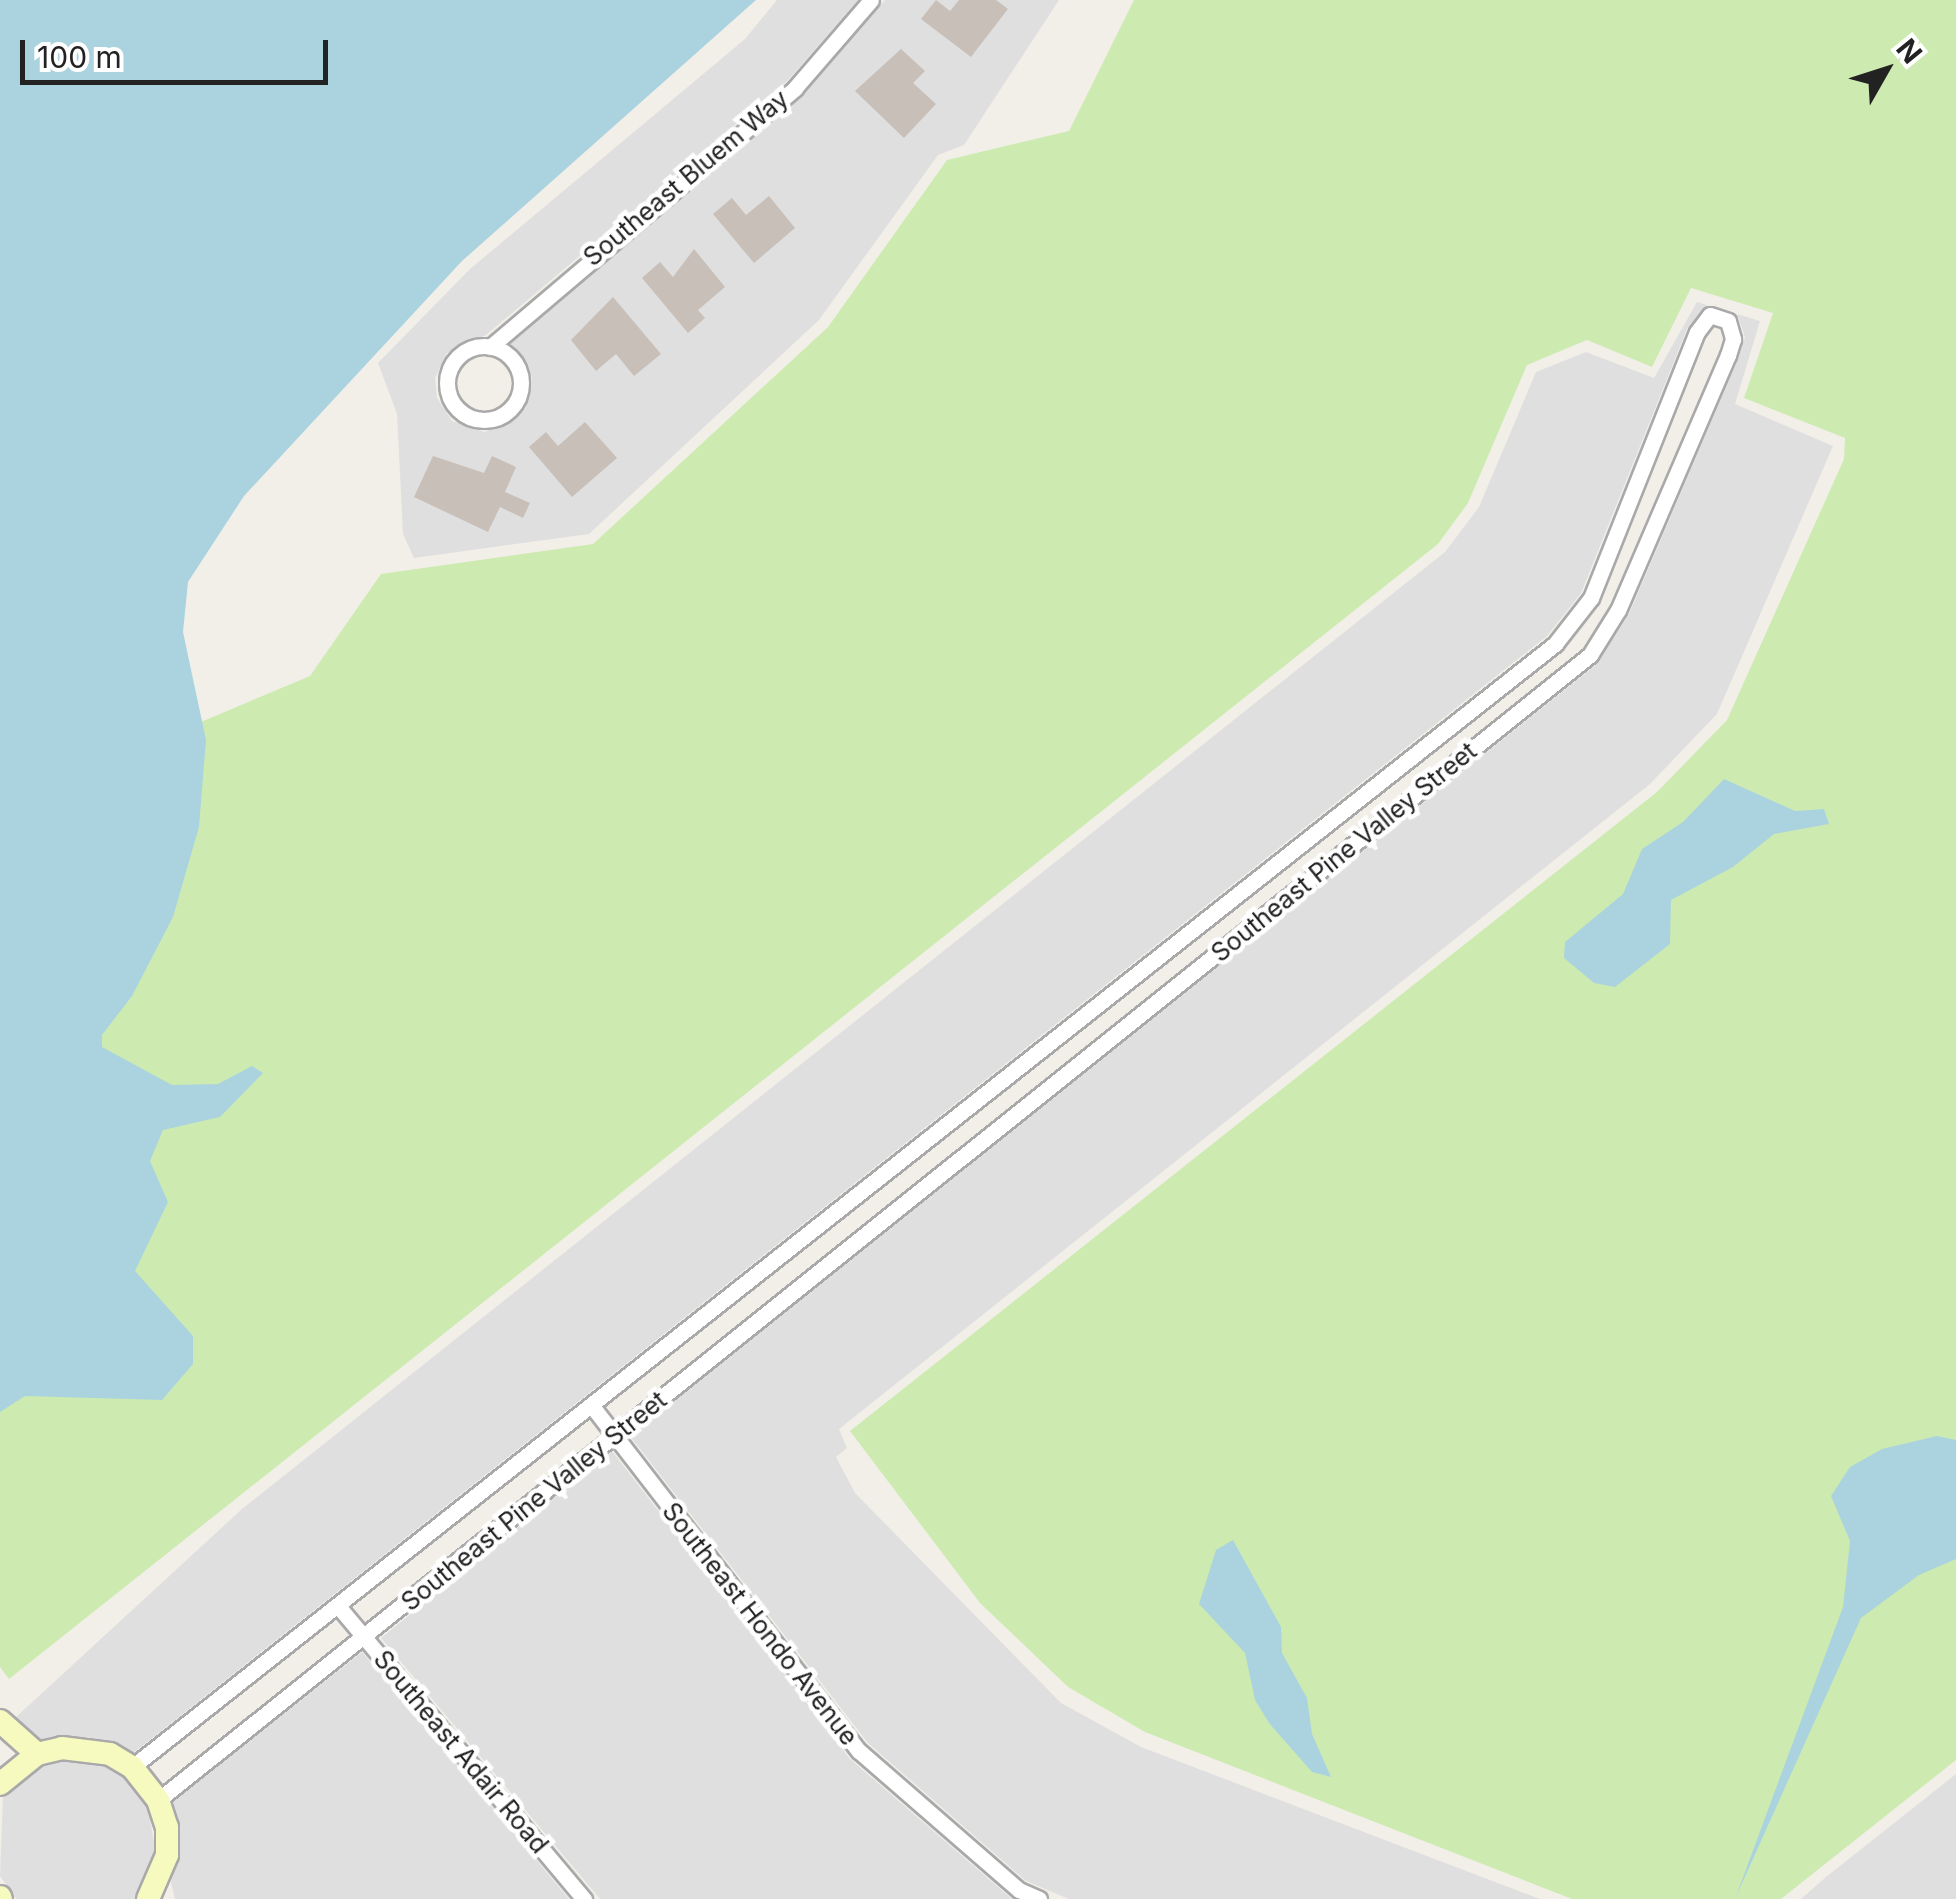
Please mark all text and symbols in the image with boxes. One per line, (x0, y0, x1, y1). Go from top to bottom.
scale bar (25, 20, 332, 82)
north arrow (1836, 20, 1936, 120)
text: N (1889, 32, 1929, 70)
text: 100 m (37, 39, 122, 75)
street label: Southeast Bluem Way (578, 84, 794, 272)
street label: Southeast Pine Valley Street (1205, 736, 1483, 968)
street label: Southeast Pine Valley Street (395, 1385, 673, 1617)
street label: Southeast Hondo Avenue (656, 1497, 864, 1751)
street label: Southeast Adair Road (367, 1645, 555, 1859)

